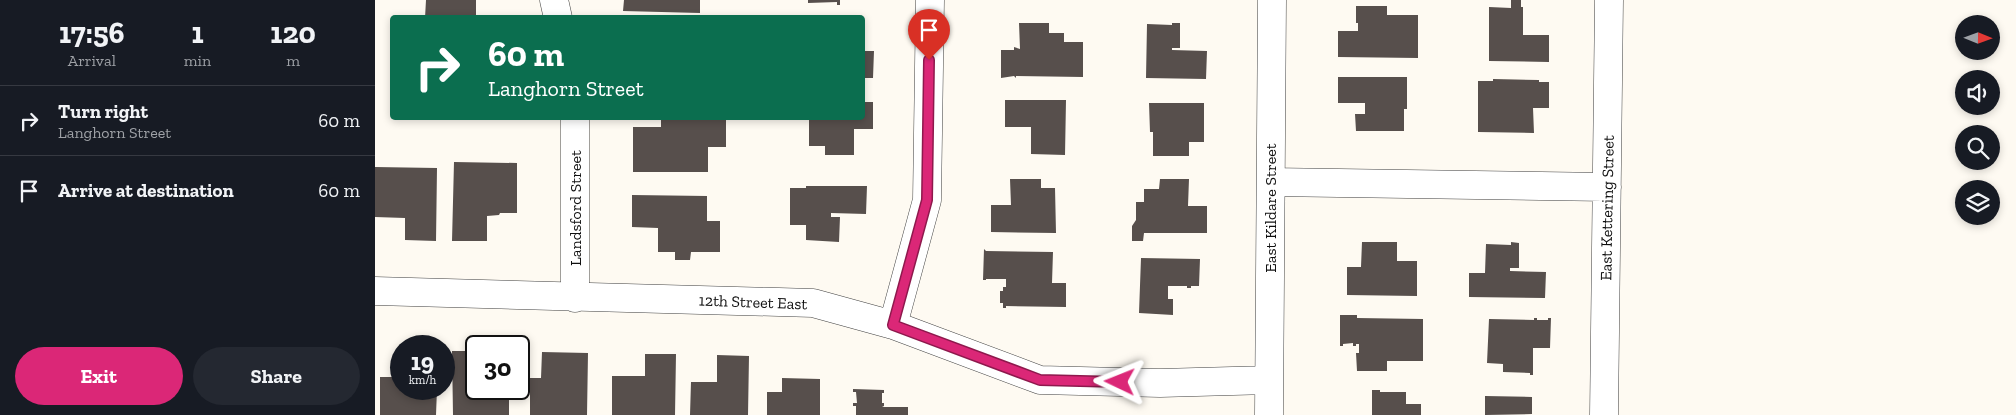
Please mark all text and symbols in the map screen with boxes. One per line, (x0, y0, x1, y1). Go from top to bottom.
pin (908, 9, 950, 60)
text: 17:56 (59, 15, 125, 51)
text: 1 (191, 15, 204, 51)
text: 120 (270, 15, 316, 51)
north arrow (1955, 15, 2000, 60)
map controls (1955, 15, 2000, 225)
icon: arrive (915, 16, 943, 44)
text: 60 m (488, 33, 564, 75)
icon: right (405, 35, 470, 100)
text: Arrival (68, 51, 116, 70)
text: min (184, 51, 211, 70)
text: m (286, 51, 300, 70)
button: sound (1955, 70, 2000, 115)
text: Langhorn Street (488, 75, 644, 102)
text: Turn right (58, 100, 148, 123)
icon: right (15, 107, 43, 135)
text: 60 m (318, 109, 360, 132)
text: Langhorn Street (58, 123, 171, 142)
button: search (1955, 125, 2000, 170)
street label: East Kettering Street (1596, 135, 1618, 281)
street label: East Kildare Street (1261, 143, 1280, 273)
street label: Landsford Street (566, 150, 585, 266)
icon: arrive (15, 177, 43, 205)
text: Arrive at destination (58, 179, 234, 202)
text: 60 m (318, 179, 360, 202)
button: layers (1955, 180, 2000, 225)
street label: 12th Street East (698, 291, 808, 313)
speed limit sign: 30 (465, 335, 530, 400)
text: 19 (411, 346, 434, 376)
button: Exit (15, 347, 183, 405)
button: Share (193, 347, 360, 405)
position arrow (1093, 355, 1145, 407)
text: km/h (409, 373, 436, 387)

